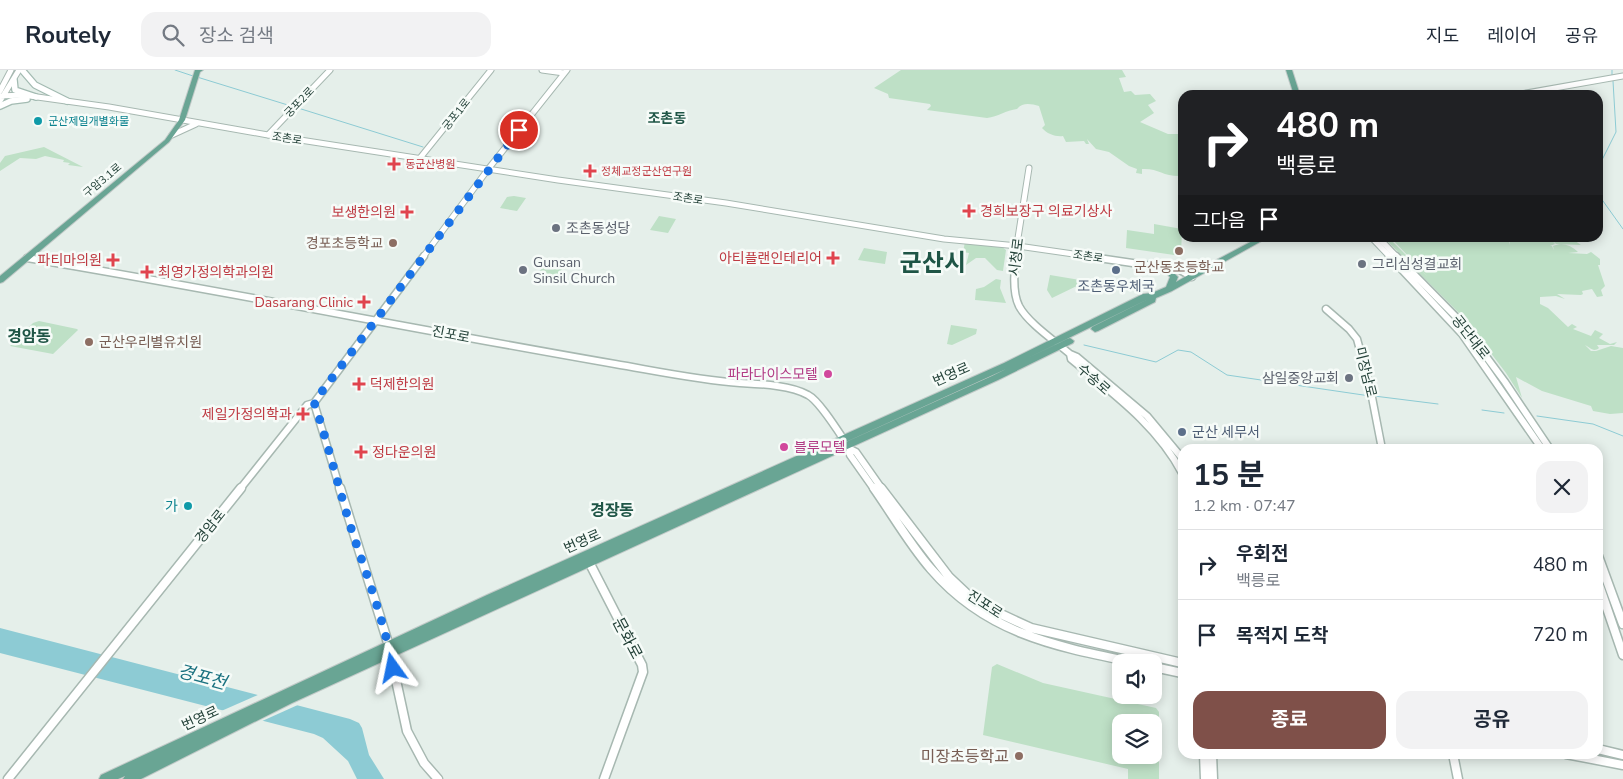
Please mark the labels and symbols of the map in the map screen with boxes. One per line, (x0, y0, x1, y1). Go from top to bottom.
street label: 궁포2로 (281, 84, 318, 121)
street label: 궁포1로 (439, 95, 474, 133)
pin (498, 109, 540, 151)
district label: 조촌동 (648, 109, 686, 128)
place label: 군산제일개별화물 (48, 114, 129, 129)
marker: 군산제일개별화물 (32, 115, 44, 127)
street label: 조촌로 (271, 129, 303, 148)
marker: 동군산병원 (387, 157, 401, 171)
place label: 동군산병원 (405, 157, 456, 172)
street label: 구암3.1로 (80, 160, 125, 201)
marker: 정체교정군산연구원 (583, 164, 597, 178)
place label: 정체교정군산연구원 (601, 164, 692, 179)
street label: 조촌로 (672, 189, 704, 208)
place label: 경희보장구 의료기상사 (980, 202, 1113, 221)
place label: 보생한의원 (332, 203, 396, 222)
marker: 경희보장구 의료기상사 (962, 204, 976, 218)
marker: 보생한의원 (400, 205, 414, 219)
place label: 조촌동성당 (566, 219, 631, 238)
marker: 조촌동성당 (550, 222, 562, 234)
place label: 경포초등학교 (306, 234, 383, 253)
marker: 경포초등학교 (387, 237, 399, 249)
street label: 시청로 (1005, 237, 1028, 277)
marker: 군산동초등학교 (1173, 245, 1185, 257)
district label: 군산시 (900, 247, 966, 279)
street label: 조촌로 (1072, 247, 1104, 266)
place label: 아티플랜인테리어 (719, 249, 822, 268)
place label: 파티마의원 (38, 251, 102, 270)
marker: 아티플랜인테리어 (826, 251, 840, 265)
marker: 파티마의원 (106, 253, 120, 267)
place label: Gunsan Sinsil Church (533, 253, 615, 288)
place label: 그리심성결교회 (1372, 255, 1462, 274)
place label: 군산동초등학교 (1134, 258, 1224, 277)
marker: 그리심성결교회 (1356, 258, 1368, 270)
place label: 최영가정의학과의원 (158, 263, 274, 282)
marker: Gunsan Sinsil Church (517, 264, 529, 276)
marker: 조촌동우체국 (1110, 264, 1122, 276)
marker: 최영가정의학과의원 (140, 265, 154, 279)
place label: 조촌동우체국 (1077, 277, 1155, 296)
place label: Dasarang Clinic (254, 293, 354, 312)
marker: Dasarang Clinic (357, 295, 371, 309)
street label: 공단대로 (1447, 311, 1494, 364)
street label: 진포로 (430, 321, 472, 348)
district label: 경암동 (7, 326, 51, 348)
place label: 군산우리별유치원 (99, 333, 202, 352)
marker: 군산우리별유치원 (83, 336, 95, 348)
street label: 미장남로 (1350, 345, 1381, 400)
street label: 번영로 (930, 358, 973, 391)
street label: 수송로 (1073, 360, 1115, 399)
place label: 파라다이스모텔 (728, 365, 818, 384)
marker: 파라다이스모텔 (822, 368, 834, 380)
place label: 삼일중앙교회 (1262, 369, 1339, 388)
marker: 삼일중앙교회 (1343, 372, 1355, 384)
place label: 덕제한의원 (370, 375, 434, 394)
marker: 덕제한의원 (352, 377, 366, 391)
place label: 제일가정의학과 (202, 405, 292, 424)
marker: 제일가정의학과 (296, 407, 310, 421)
place label: 군산 세무서 (1192, 423, 1260, 442)
marker: 군산 세무서 (1176, 426, 1188, 438)
place label: 블루모텔 (794, 438, 846, 457)
marker: 블루모텔 (778, 441, 790, 453)
place label: 정다운의원 (372, 443, 436, 462)
marker: 정다운의원 (354, 445, 368, 459)
place label: 가 (165, 497, 178, 516)
marker: 가 (182, 500, 194, 512)
district label: 경장동 (590, 500, 634, 522)
street label: 경암로 (191, 505, 230, 547)
street label: 번영로 (561, 525, 604, 558)
street label: 진포로 (963, 586, 1006, 623)
street label: 문화로 (607, 614, 647, 663)
position arrow (366, 641, 418, 693)
water label: 경포천 (175, 659, 231, 696)
street label: 번영로 (179, 702, 222, 735)
place label: 미장초등학교 (921, 746, 1009, 768)
marker: 미장초등학교 (1013, 750, 1025, 762)

